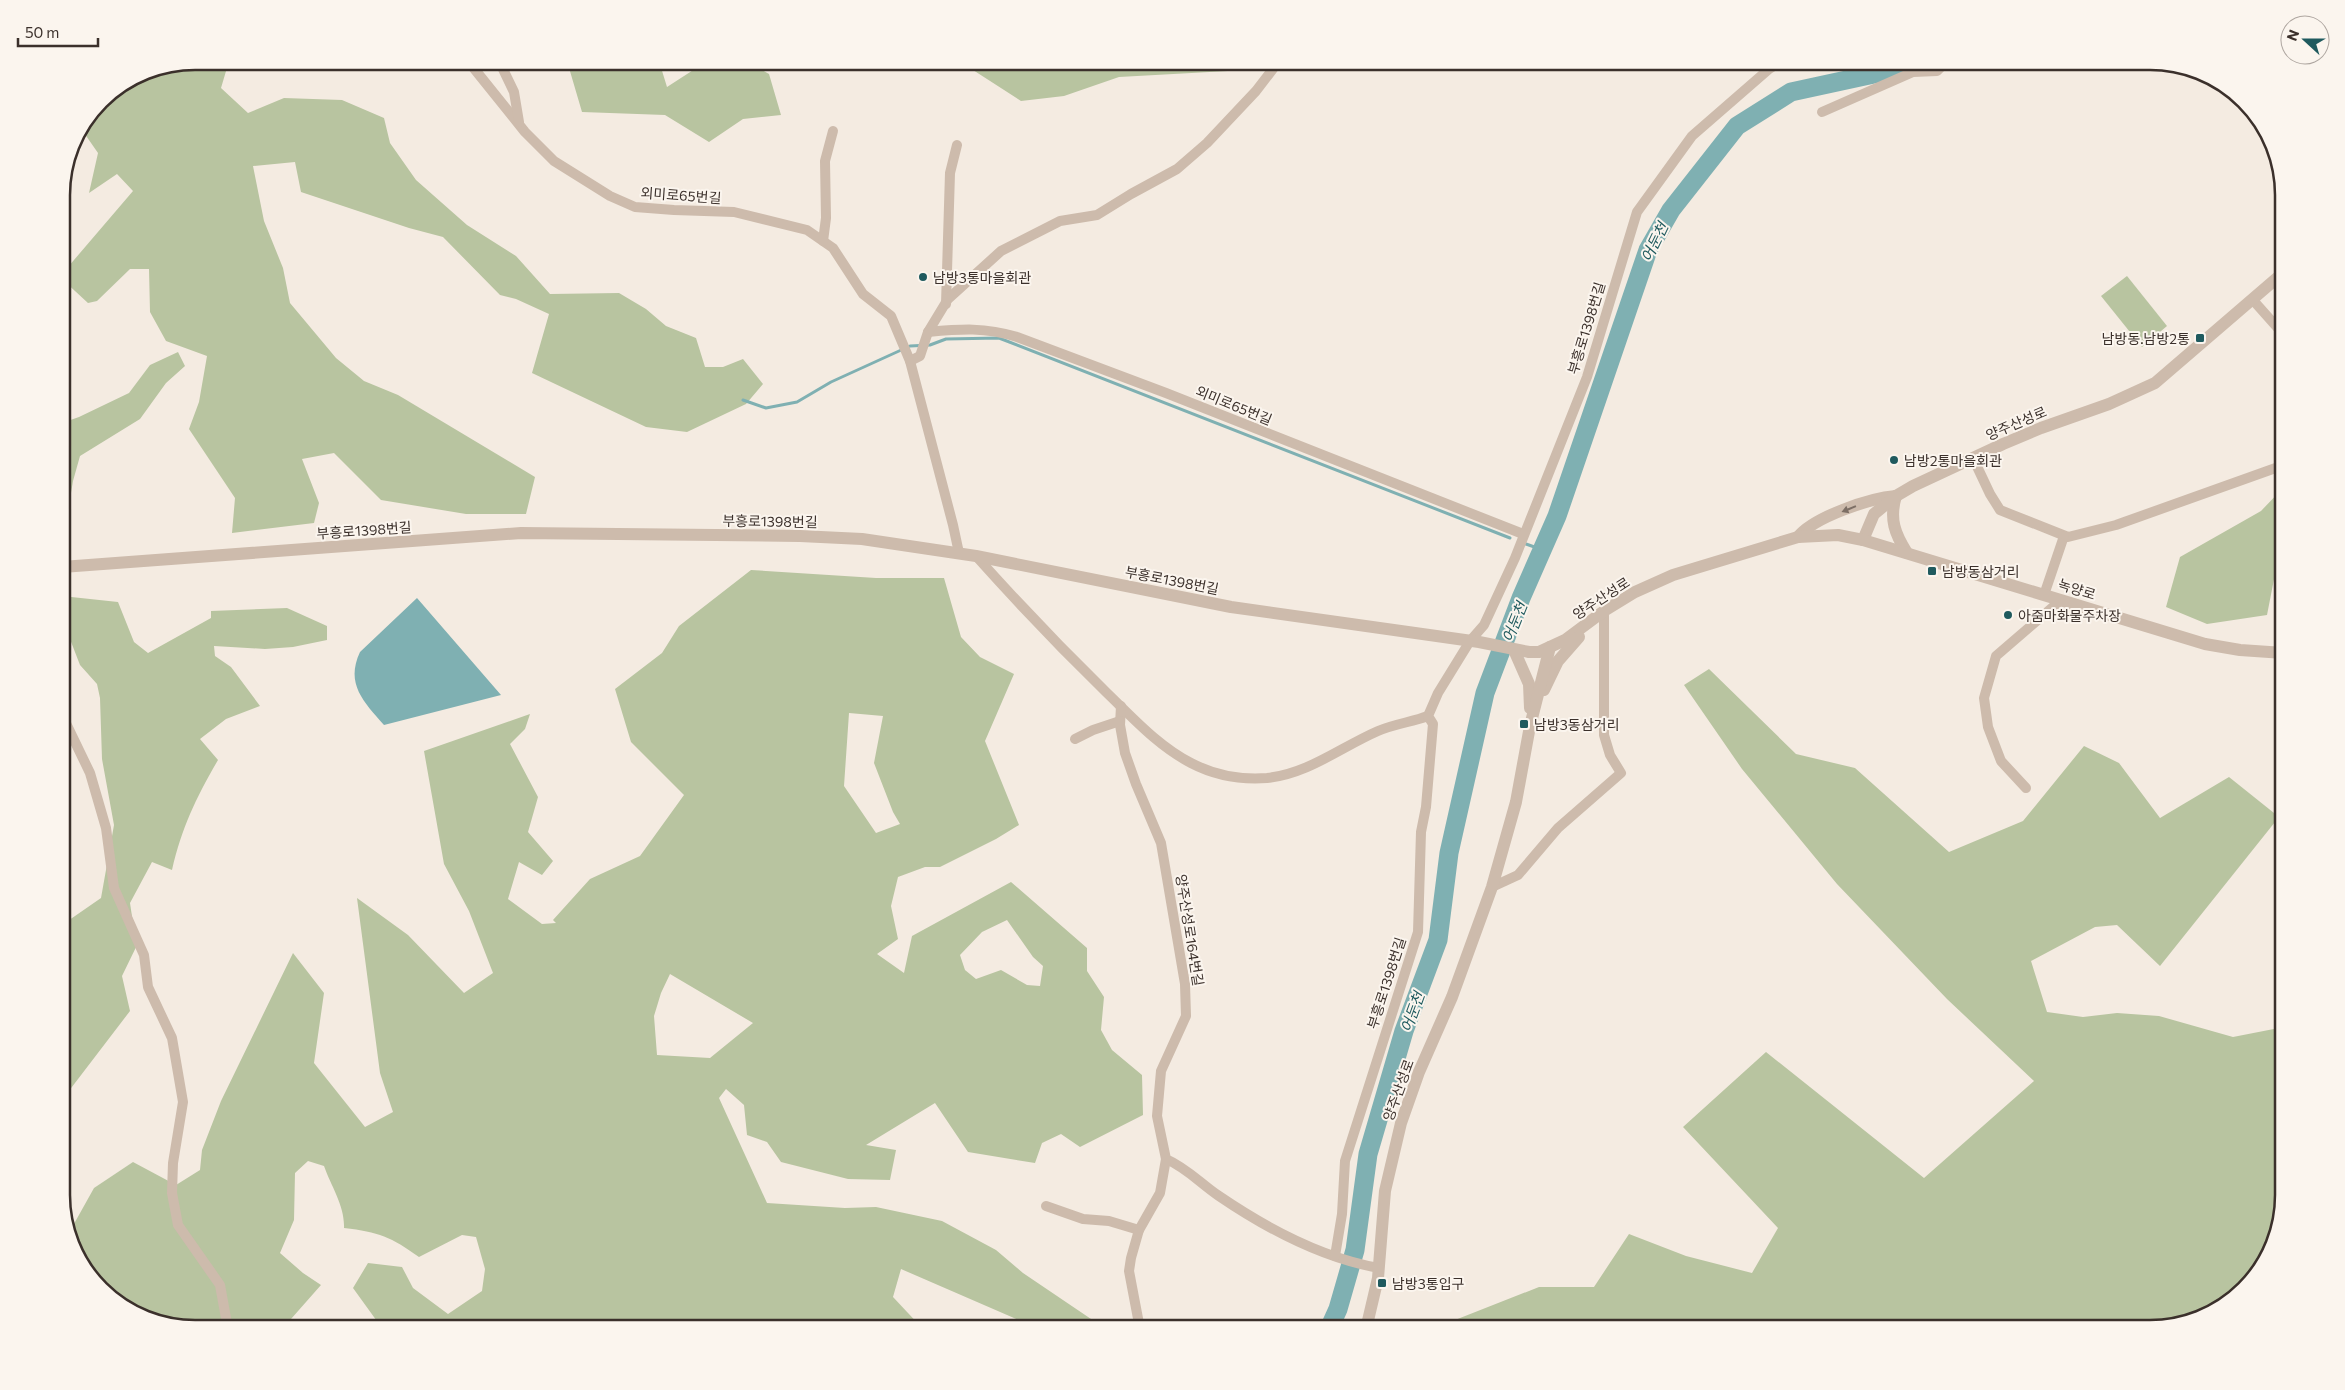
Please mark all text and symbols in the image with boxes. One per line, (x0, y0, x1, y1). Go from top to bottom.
scale bar (18, 15, 98, 47)
north arrow (2280, 15, 2330, 65)
text: 50 m (25, 23, 59, 41)
text: N (2283, 27, 2302, 43)
street label: 외미로65번길 (640, 184, 722, 206)
water label: 어둔천 (1637, 217, 1672, 265)
place label: 남방3통마을회관 (933, 269, 1031, 286)
marker: 남방3통마을회관 (917, 271, 929, 283)
street label: 부흥로1398번길 (1564, 280, 1608, 376)
place label: 남방동.남방2통 (2102, 330, 2190, 347)
marker: 남방동.남방2통 (2194, 332, 2206, 344)
street label: 외미로65번길 (1193, 382, 1275, 428)
street label: 양주산성로 (1983, 403, 2049, 443)
place label: 남방2통마을회관 (1904, 452, 2002, 469)
marker: 남방2통마을회관 (1888, 454, 1900, 466)
one-way arrow (1842, 505, 1856, 513)
street label: 부흥로1398번길 (722, 512, 818, 530)
street label: 부흥로1398번길 (316, 518, 412, 542)
street label: 부흥로1398번길 (1124, 563, 1220, 597)
place label: 남방동삼거리 (1942, 563, 2019, 580)
marker: 남방동삼거리 (1926, 565, 1938, 577)
street label: 양주산성로 (1569, 573, 1633, 623)
street label: 녹양로 (2056, 575, 2098, 603)
water label: 어둔천 (1498, 597, 1531, 645)
place label: 아줌마화물주차장 (2018, 607, 2121, 624)
marker: 아줌마화물주차장 (2002, 609, 2014, 621)
place label: 남방3동삼거리 (1534, 716, 1619, 733)
marker: 남방3동삼거리 (1518, 718, 1530, 730)
street label: 양주산성로164번길 (1173, 873, 1207, 987)
street label: 부흥로1398번길 (1363, 935, 1409, 1031)
water label: 어둔천 (1396, 987, 1428, 1035)
street label: 양주산성로 (1379, 1057, 1417, 1123)
place label: 남방3통입구 (1392, 1275, 1465, 1292)
marker: 남방3통입구 (1376, 1277, 1388, 1289)

